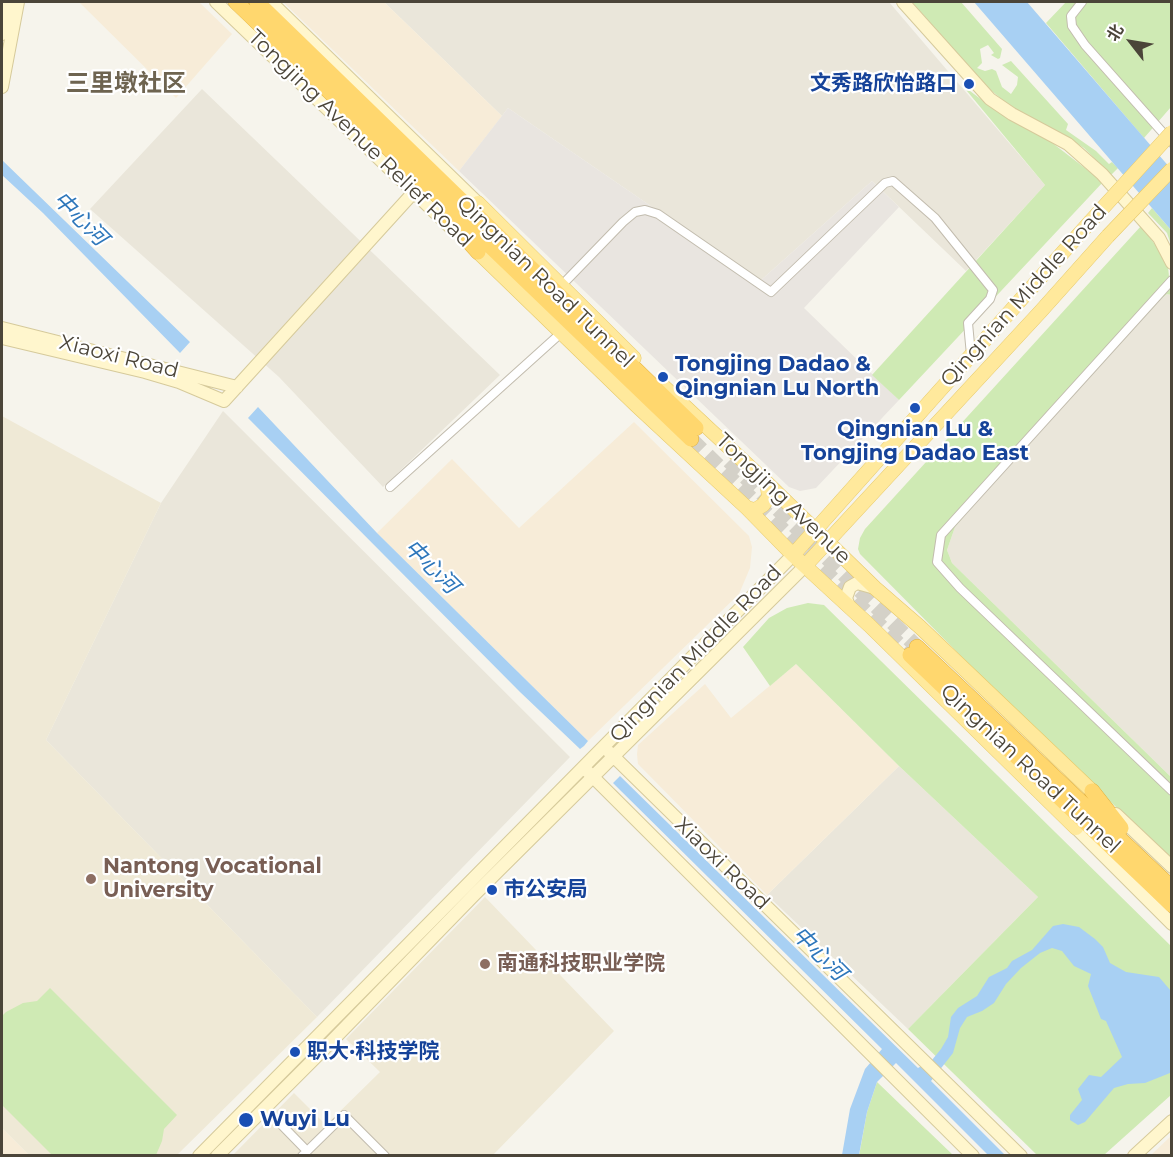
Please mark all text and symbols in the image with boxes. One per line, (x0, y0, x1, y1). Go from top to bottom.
north arrow (1101, 12, 1161, 72)
text: 北 (1103, 21, 1127, 44)
street label: Tongjing Avenue Relief Road (243, 25, 477, 253)
district label: 三里墩社区 (66, 70, 186, 98)
place label: 文秀路欣怡路口 (810, 71, 957, 97)
marker: 文秀路欣怡路口 (962, 77, 976, 91)
water label: 中心河 (47, 186, 113, 252)
street label: Qingnian Road Tunnel (451, 191, 639, 373)
street label: Qingnian Middle Road (935, 200, 1113, 392)
street label: Xiaoxi Road (57, 330, 181, 384)
place label: Tongjing Dadao & Qingnian Lu North (675, 352, 879, 402)
marker: Tongjing Dadao & Qingnian Lu North (656, 370, 670, 384)
marker: Qingnian Lu & Tongjing Dadao East (908, 401, 922, 415)
place label: Qingnian Lu & Tongjing Dadao East (801, 417, 1029, 467)
street label: Tongjing Avenue (710, 428, 856, 570)
water label: 中心河 (398, 534, 464, 600)
street label: Qingnian Middle Road (605, 560, 787, 748)
street label: Qingnian Road Tunnel (935, 679, 1125, 859)
street label: Xiaoxi Road (669, 813, 775, 915)
place label: Nantong Vocational University (103, 854, 322, 904)
marker: Nantong Vocational University (84, 872, 98, 886)
place label: 市公安局 (504, 877, 588, 903)
marker: 市公安局 (485, 883, 499, 897)
water label: 中心河 (786, 921, 852, 987)
place label: 南通科技职业学院 (497, 951, 665, 977)
marker: 南通科技职业学院 (478, 957, 492, 971)
place label: 职大·科技学院 (307, 1039, 439, 1065)
marker: 职大·科技学院 (288, 1045, 302, 1059)
place label: Wuyi Lu (260, 1107, 350, 1133)
marker: Wuyi Lu (237, 1111, 255, 1129)

